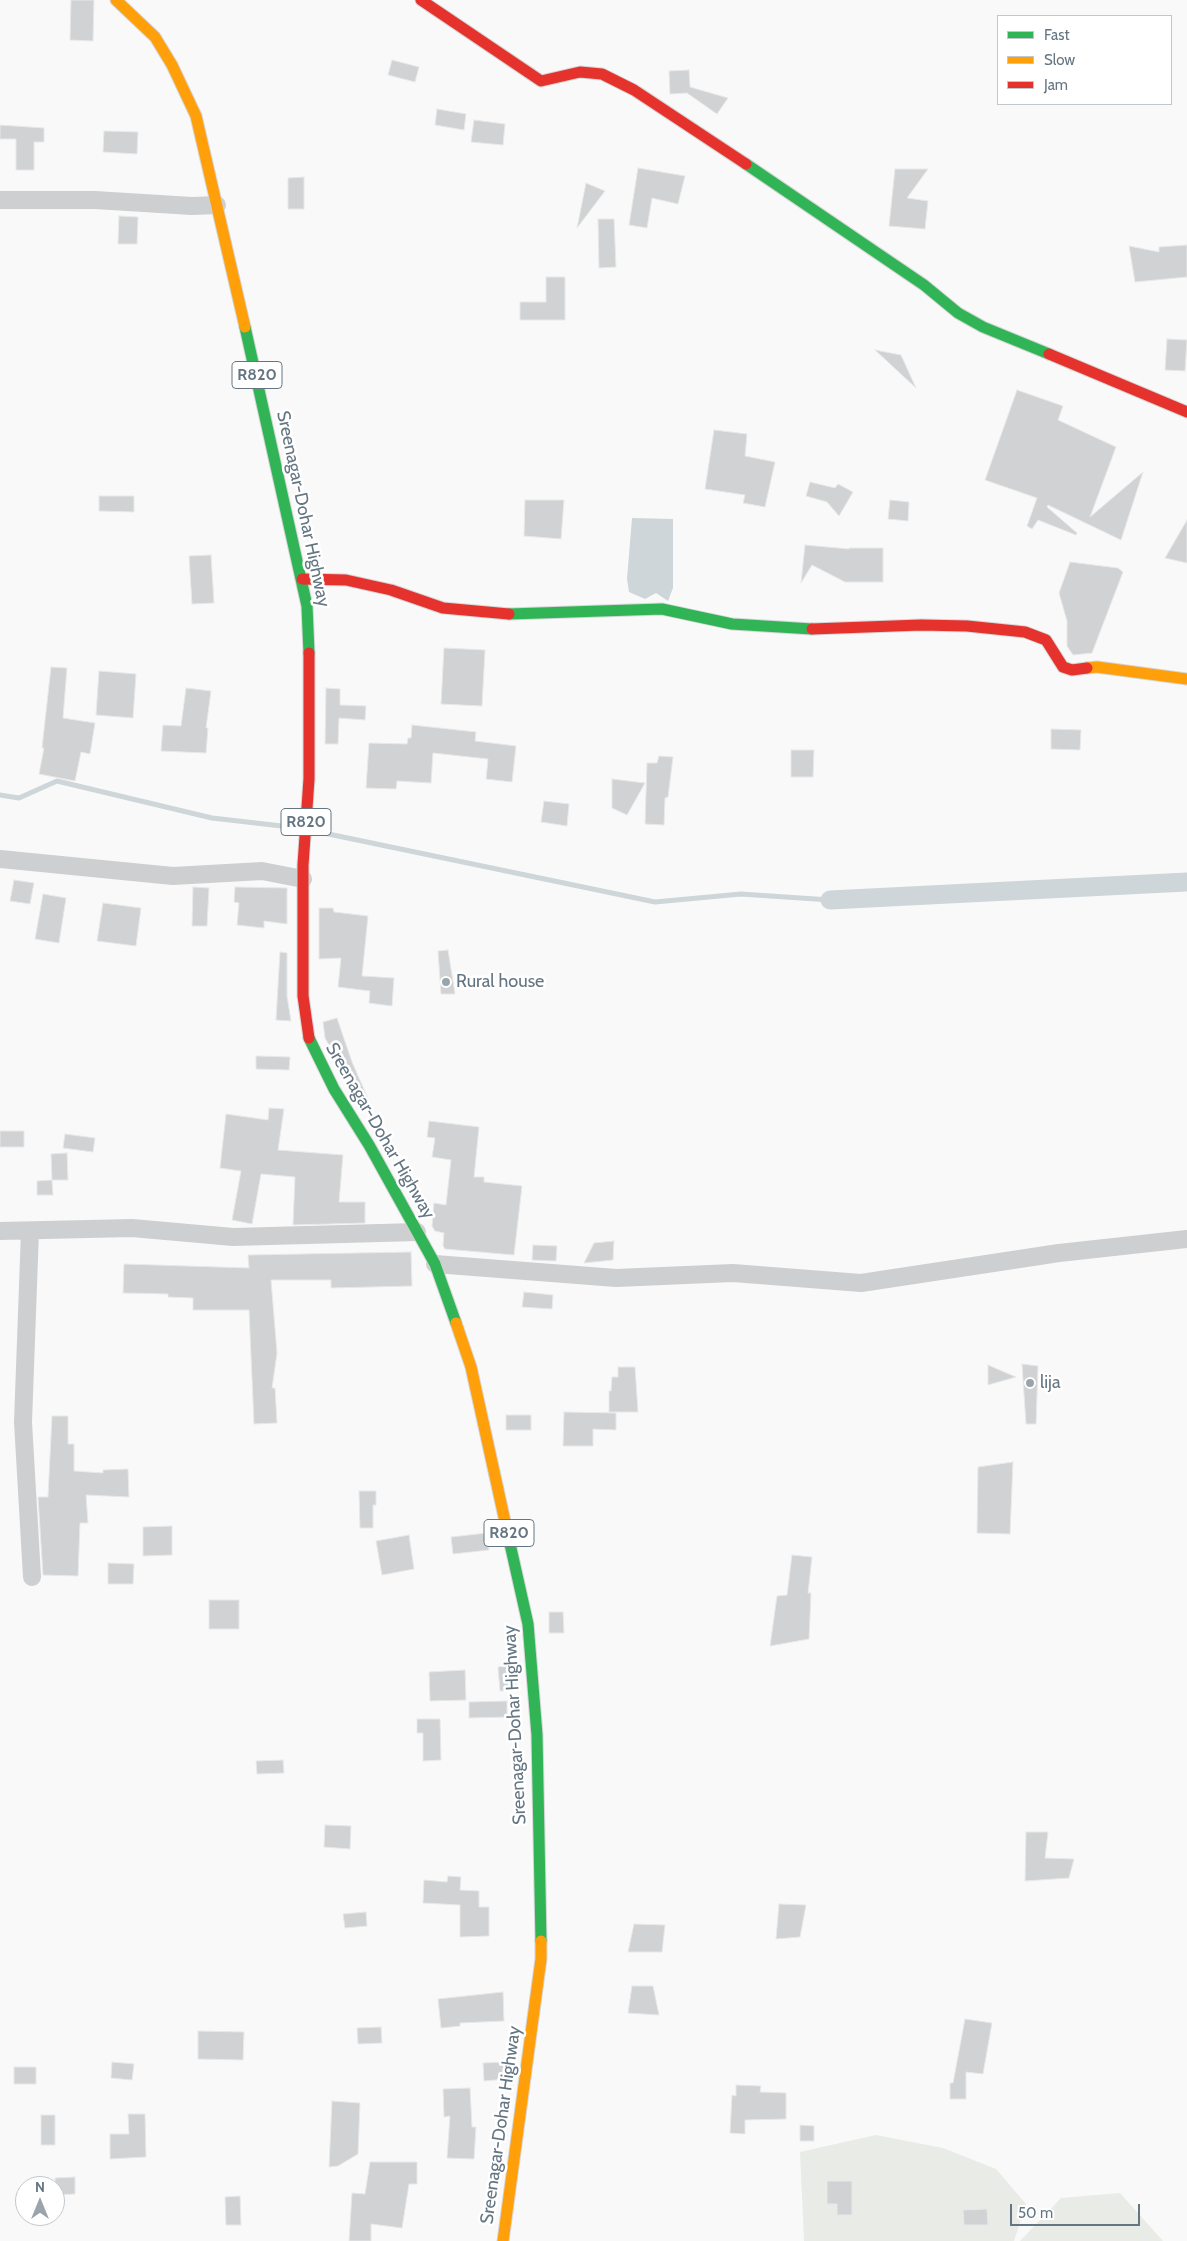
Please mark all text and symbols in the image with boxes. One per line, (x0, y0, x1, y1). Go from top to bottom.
legend (997, 15, 1172, 105)
text: Fast (1044, 26, 1069, 44)
text: Slow (1044, 51, 1075, 69)
text: Jam (1044, 76, 1068, 94)
road number: R820 (232, 362, 282, 388)
street label: Sreenagar-Dohar Highway (272, 409, 334, 609)
road number: R820 (281, 809, 331, 836)
place label: Rural house (456, 971, 544, 993)
marker: Rural house (440, 976, 452, 988)
street label: Sreenagar-Dohar Highway (321, 1039, 439, 1223)
place label: lija (1040, 1372, 1061, 1394)
marker: lija (1024, 1377, 1036, 1389)
road number: R820 (484, 1520, 534, 1546)
street label: Sreenagar-Dohar Highway (499, 1625, 531, 1825)
street label: Sreenagar-Dohar Highway (476, 2025, 526, 2225)
north arrow (15, 2176, 65, 2226)
text: N (35, 2178, 45, 2196)
scale bar (1012, 2194, 1142, 2226)
text: 50 m (1018, 2204, 1053, 2222)

